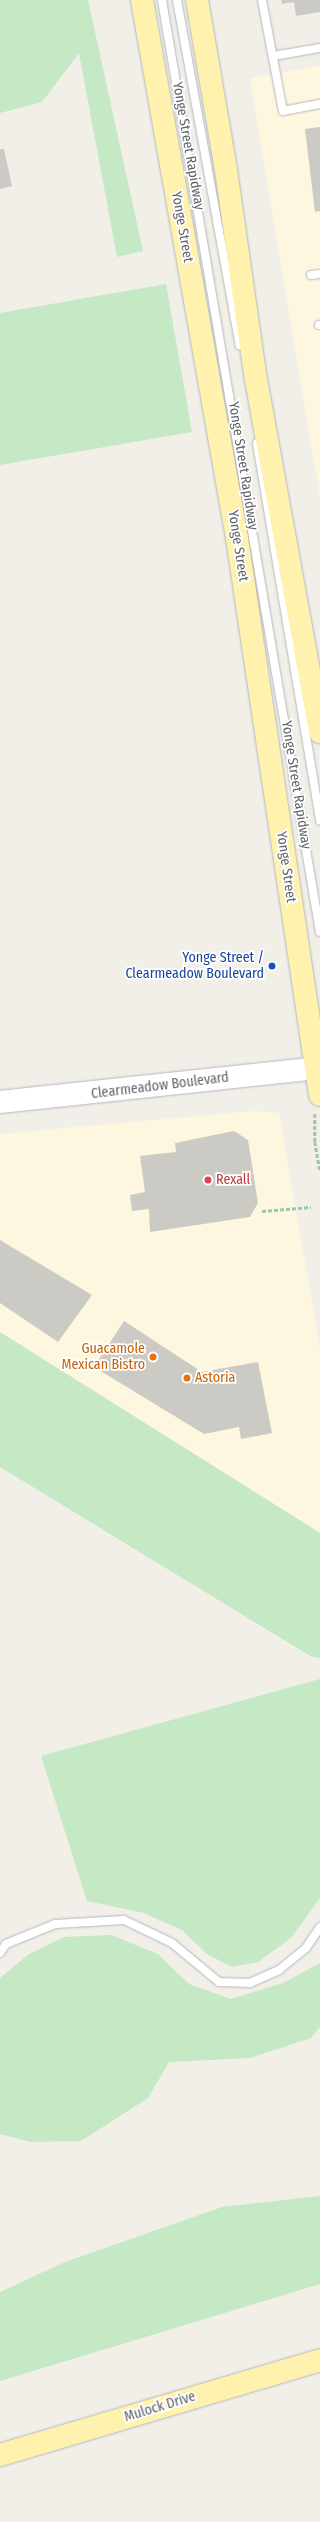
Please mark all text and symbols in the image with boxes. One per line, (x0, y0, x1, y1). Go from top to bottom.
street label: Yonge Street Rapidway (168, 81, 208, 211)
street label: Yonge Street (167, 190, 197, 264)
street label: Yonge Street Rapidway (225, 401, 261, 531)
street label: Yonge Street (224, 509, 252, 583)
street label: Yonge Street Rapidway (278, 720, 314, 850)
street label: Yonge Street (273, 830, 299, 904)
place label: Yonge Street / Clearmeadow Boulevard (125, 950, 264, 982)
marker: Yonge Street / Clearmeadow Boulevard (267, 961, 277, 971)
street label: Clearmeadow Boulevard (90, 1069, 230, 1103)
place label: Rexall (216, 1172, 250, 1188)
marker: Rexall (203, 1175, 213, 1185)
place label: Guacamole Mexican Bistro (62, 1341, 145, 1374)
marker: Guacamole Mexican Bistro (148, 1352, 158, 1362)
place label: Astoria (195, 1370, 235, 1386)
marker: Astoria (182, 1373, 192, 1383)
street label: Mulock Drive (122, 2388, 198, 2426)

